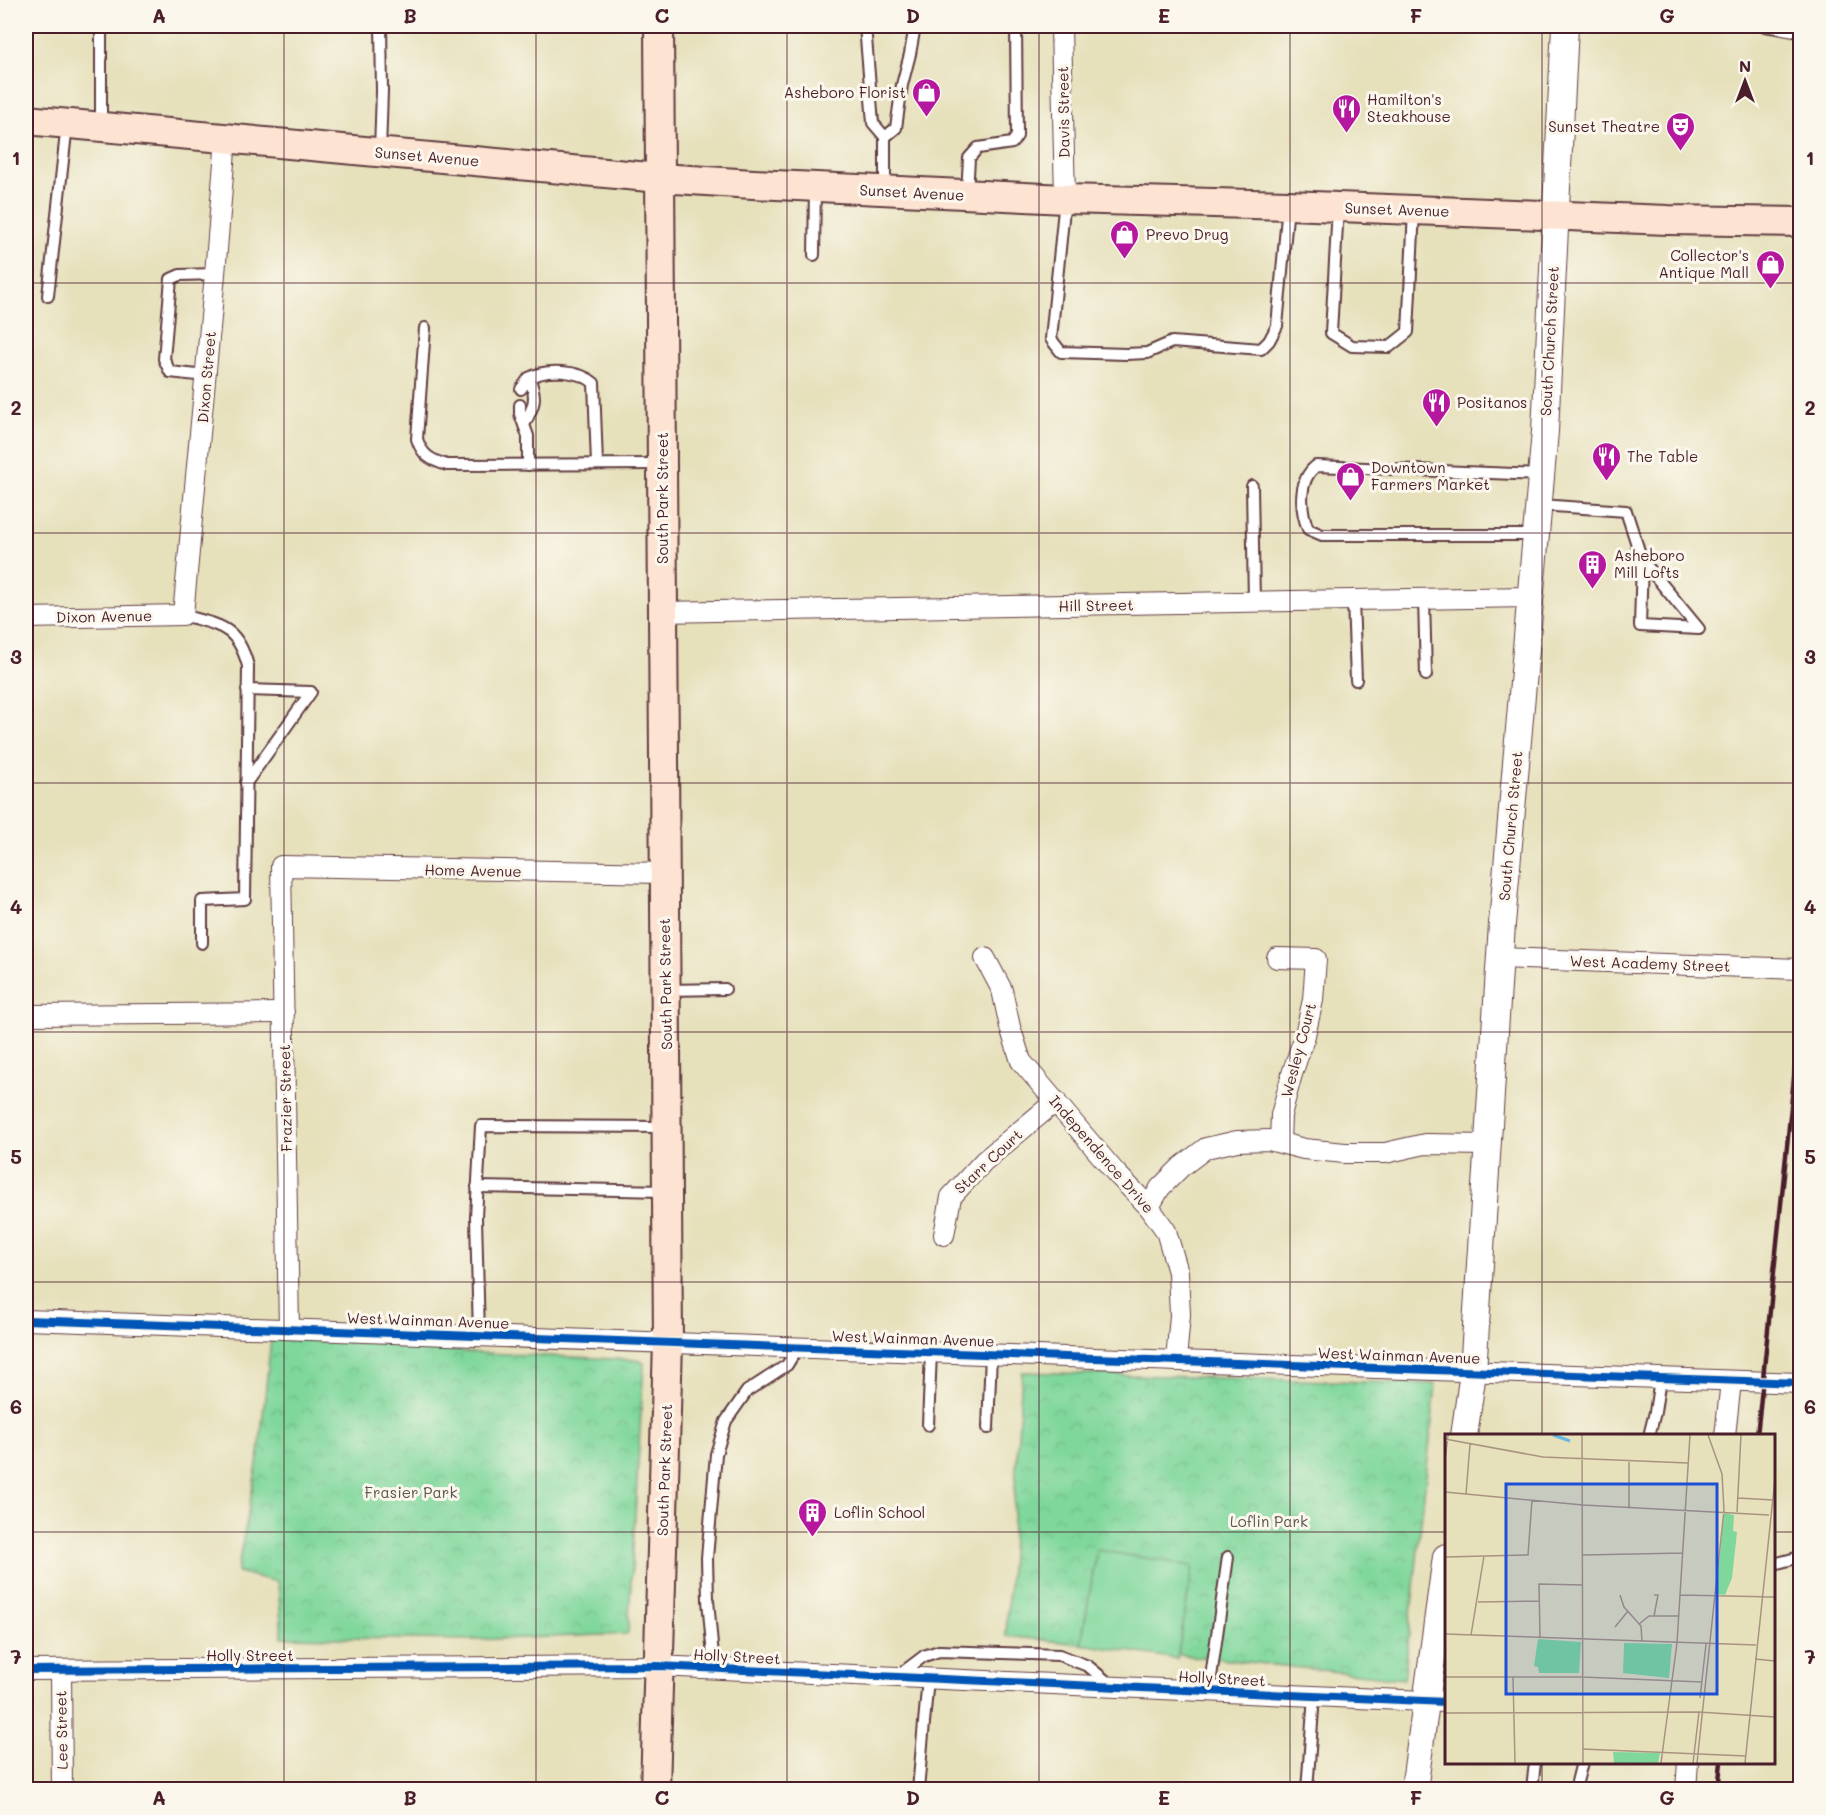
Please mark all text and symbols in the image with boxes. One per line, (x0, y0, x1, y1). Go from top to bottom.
text: A (152, 2, 166, 28)
text: B (403, 2, 417, 28)
text: C (655, 2, 670, 28)
text: D (906, 2, 920, 28)
text: E (1158, 2, 1170, 28)
text: F (1410, 2, 1423, 28)
text: G (1659, 2, 1675, 28)
north arrow (1715, 51, 1775, 111)
text: N (1739, 55, 1751, 76)
street label: Davis Street (1052, 66, 1074, 158)
shop icon: Asheboro Florist (911, 76, 943, 118)
place label: Asheboro Florist (784, 82, 906, 102)
place label: Hamilton's Steakhouse (1367, 89, 1451, 126)
restaurant icon: Hamilton's Steakhouse (1330, 92, 1362, 134)
theatre icon: Sunset Theatre (1665, 110, 1697, 152)
place label: Sunset Theatre (1548, 116, 1660, 136)
street label: Sunset Avenue (374, 141, 480, 171)
text: 1 (12, 144, 20, 170)
text: 1 (1806, 144, 1814, 170)
street label: Sunset Avenue (859, 179, 965, 205)
street label: Sunset Avenue (1344, 197, 1450, 221)
shop icon: Prevo Drug (1109, 218, 1141, 260)
place label: Prevo Drug (1146, 224, 1229, 244)
place label: Collector's Antique Mall (1658, 245, 1749, 282)
shop icon: Collector's Antique Mall (1754, 248, 1786, 290)
street label: South Church Street (1535, 266, 1563, 416)
street label: Dixon Street (192, 330, 220, 424)
restaurant icon: Positanos (1420, 386, 1452, 428)
place label: Positanos (1457, 392, 1527, 412)
text: 2 (10, 394, 22, 420)
text: 2 (1804, 394, 1816, 420)
street label: South Park Street (652, 432, 672, 564)
restaurant icon: The Table (1590, 440, 1622, 482)
place label: The Table (1627, 446, 1698, 466)
place label: Downtown Farmers Market (1371, 457, 1490, 494)
shop icon: Downtown Farmers Market (1334, 460, 1366, 502)
place label: Asheboro Mill Lofts (1614, 545, 1684, 582)
building icon: Asheboro Mill Lofts (1577, 548, 1609, 590)
street label: Hill Street (1058, 594, 1134, 616)
street label: Dixon Avenue (56, 605, 152, 627)
text: 3 (10, 643, 22, 669)
text: 3 (1804, 643, 1816, 669)
street label: South Church Street (1493, 750, 1527, 902)
street label: Home Avenue (424, 859, 522, 881)
text: 4 (10, 893, 23, 919)
text: 4 (1804, 893, 1817, 919)
street label: South Park Street (654, 918, 676, 1050)
street label: West Academy Street (1569, 950, 1731, 976)
street label: Wesley Court (1276, 1000, 1320, 1100)
street label: Frazier Street (274, 1044, 296, 1152)
street label: Independence Drive (1045, 1091, 1159, 1217)
street label: Starr Court (950, 1124, 1026, 1198)
text: 5 (10, 1143, 22, 1169)
text: 5 (1804, 1143, 1816, 1169)
street label: West Wainman Avenue (346, 1307, 510, 1333)
street label: West Wainman Avenue (831, 1325, 995, 1351)
street label: West Wainman Avenue (1317, 1342, 1481, 1368)
text: 6 (10, 1393, 22, 1419)
text: 6 (1804, 1393, 1816, 1419)
street label: South Park Street (652, 1404, 676, 1536)
inset map (1445, 1434, 1775, 1764)
park label: Frasier Park (365, 1482, 457, 1502)
building icon: Loflin School (797, 1496, 829, 1538)
place label: Loflin School (834, 1502, 925, 1522)
park label: Loflin Park (1230, 1511, 1308, 1531)
text: 7 (10, 1643, 22, 1669)
text: 7 (1804, 1643, 1816, 1669)
street label: Holly Street (693, 1644, 781, 1668)
street label: Holly Street (206, 1645, 294, 1665)
street label: Holly Street (1178, 1666, 1266, 1690)
street label: Lee Street (50, 1690, 72, 1770)
text: A (152, 1784, 166, 1810)
text: B (403, 1784, 417, 1810)
text: C (655, 1784, 670, 1810)
text: D (906, 1784, 920, 1810)
text: E (1158, 1784, 1170, 1810)
text: F (1410, 1784, 1423, 1810)
text: G (1659, 1784, 1675, 1810)

